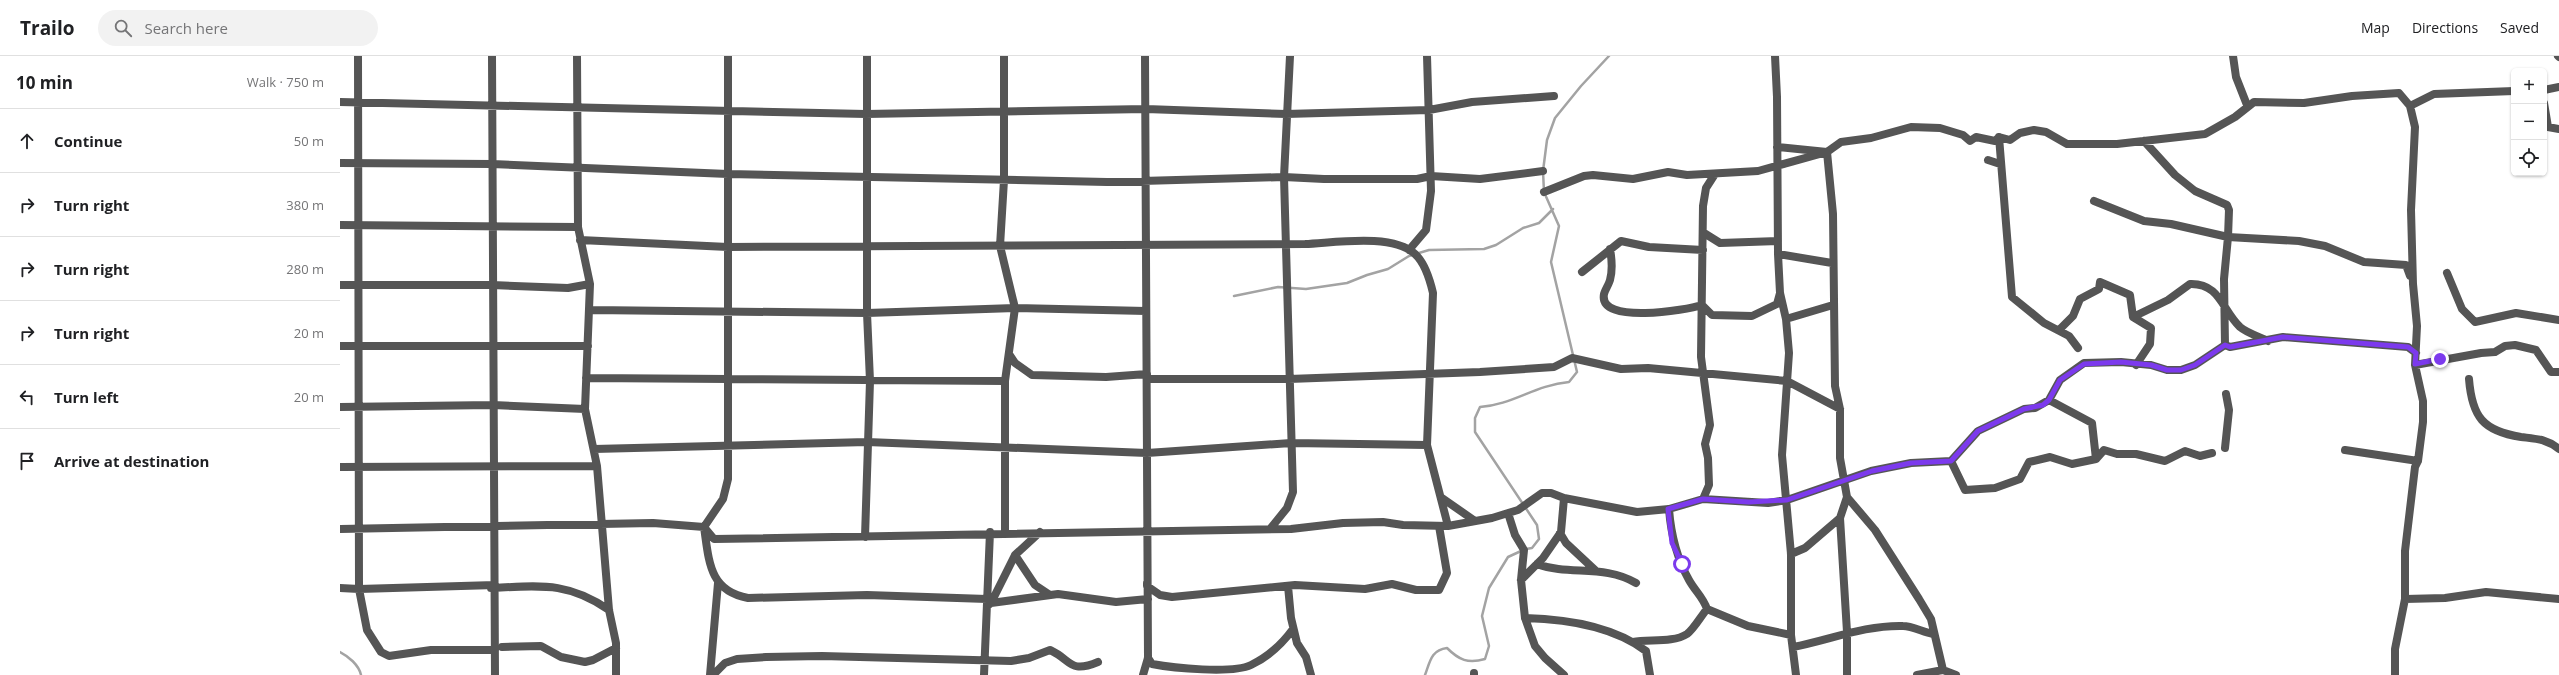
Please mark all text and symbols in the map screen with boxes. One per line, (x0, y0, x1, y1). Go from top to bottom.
search box (98, 10, 378, 46)
text: Trailo (20, 15, 74, 41)
icon: search (112, 17, 134, 39)
text: Search here (144, 18, 228, 38)
text: Map (2361, 18, 2390, 37)
text: Directions (2412, 18, 2478, 37)
text: Saved (2500, 18, 2539, 37)
map controls (2511, 68, 2547, 176)
button: + (2511, 68, 2547, 104)
text: 10 min (16, 71, 73, 94)
text: Walk · 750 m (247, 73, 324, 91)
button: − (2511, 104, 2547, 140)
icon: ahead (16, 130, 38, 152)
text: Continue (54, 131, 122, 151)
text: 50 m (294, 132, 324, 150)
button: locate (2511, 140, 2547, 176)
icon: right (16, 194, 38, 216)
text: Turn right (54, 195, 129, 215)
text: 380 m (286, 196, 324, 214)
icon: right (16, 258, 38, 280)
text: Turn right (54, 259, 129, 279)
text: 280 m (286, 260, 324, 278)
icon: right (16, 322, 38, 344)
text: Turn right (54, 323, 129, 343)
text: 20 m (294, 324, 324, 342)
route end (2431, 350, 2449, 368)
icon: left (16, 386, 38, 408)
text: Turn left (54, 387, 119, 407)
text: 20 m (294, 388, 324, 406)
icon: arrive (16, 450, 38, 472)
text: Arrive at destination (54, 451, 209, 471)
route start (1673, 555, 1691, 573)

